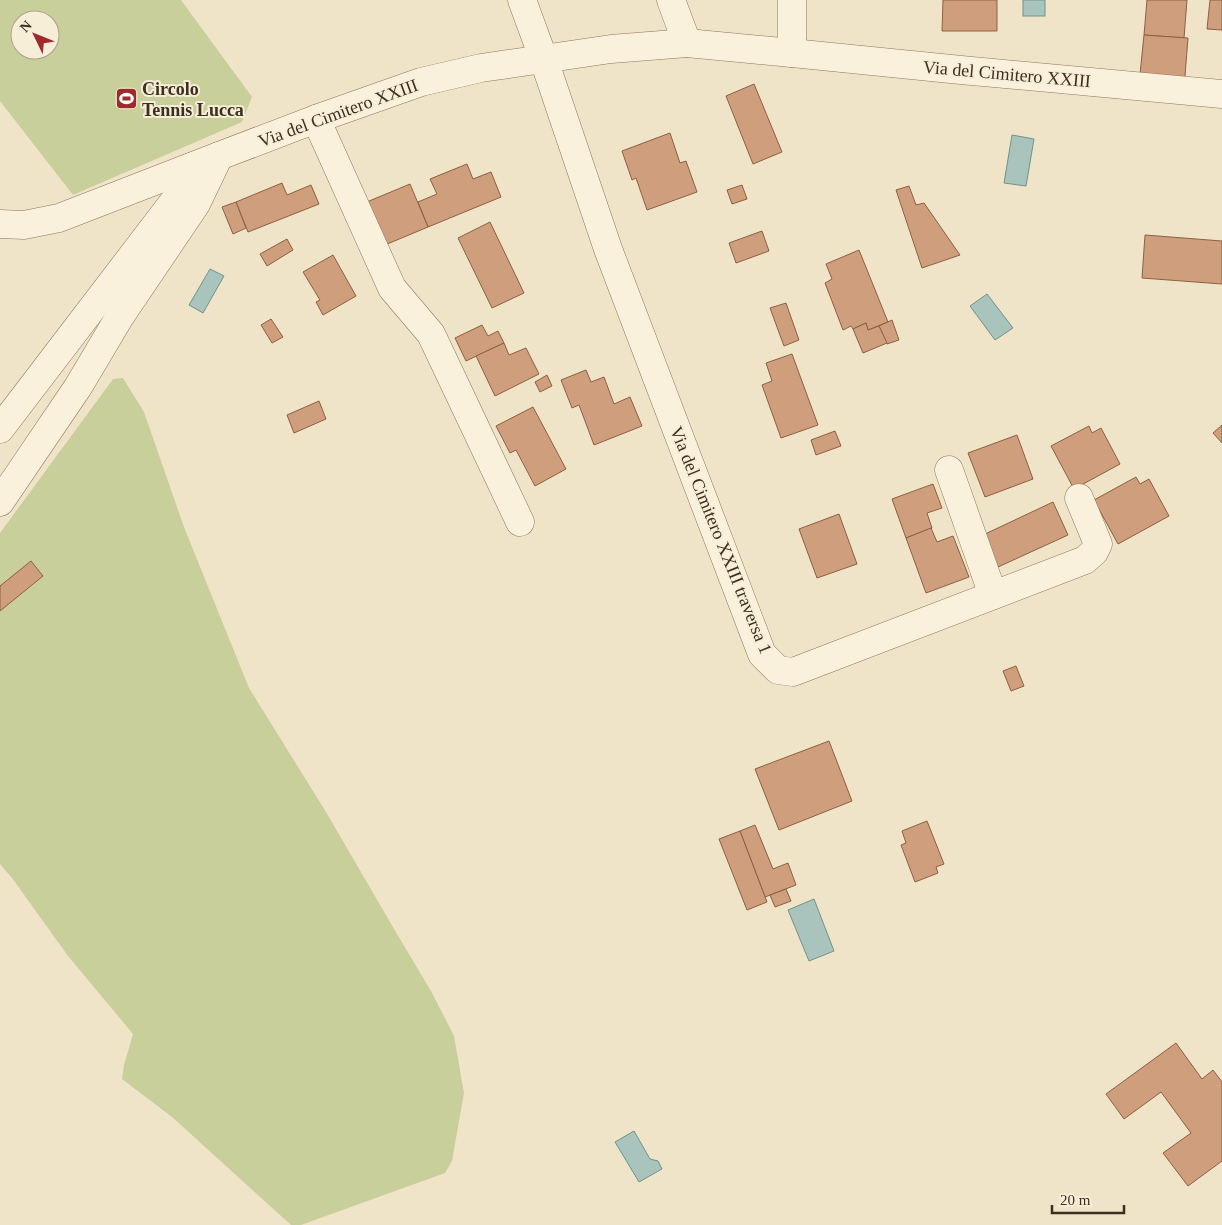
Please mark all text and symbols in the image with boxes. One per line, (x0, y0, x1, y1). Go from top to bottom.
north arrow (10, 10, 60, 60)
text: N (17, 18, 35, 35)
street label: Via del Cimitero XXIII (922, 57, 1092, 91)
street label: Via del Cimitero XXIII (255, 75, 421, 151)
place label: Circolo Tennis Lucca (142, 79, 244, 120)
sports icon: Circolo Tennis Lucca (114, 87, 138, 111)
street label: Via del Cimitero XXIII traversa 1 (666, 423, 776, 657)
scale bar (1052, 1182, 1124, 1214)
text: 20 m (1060, 1192, 1091, 1208)

